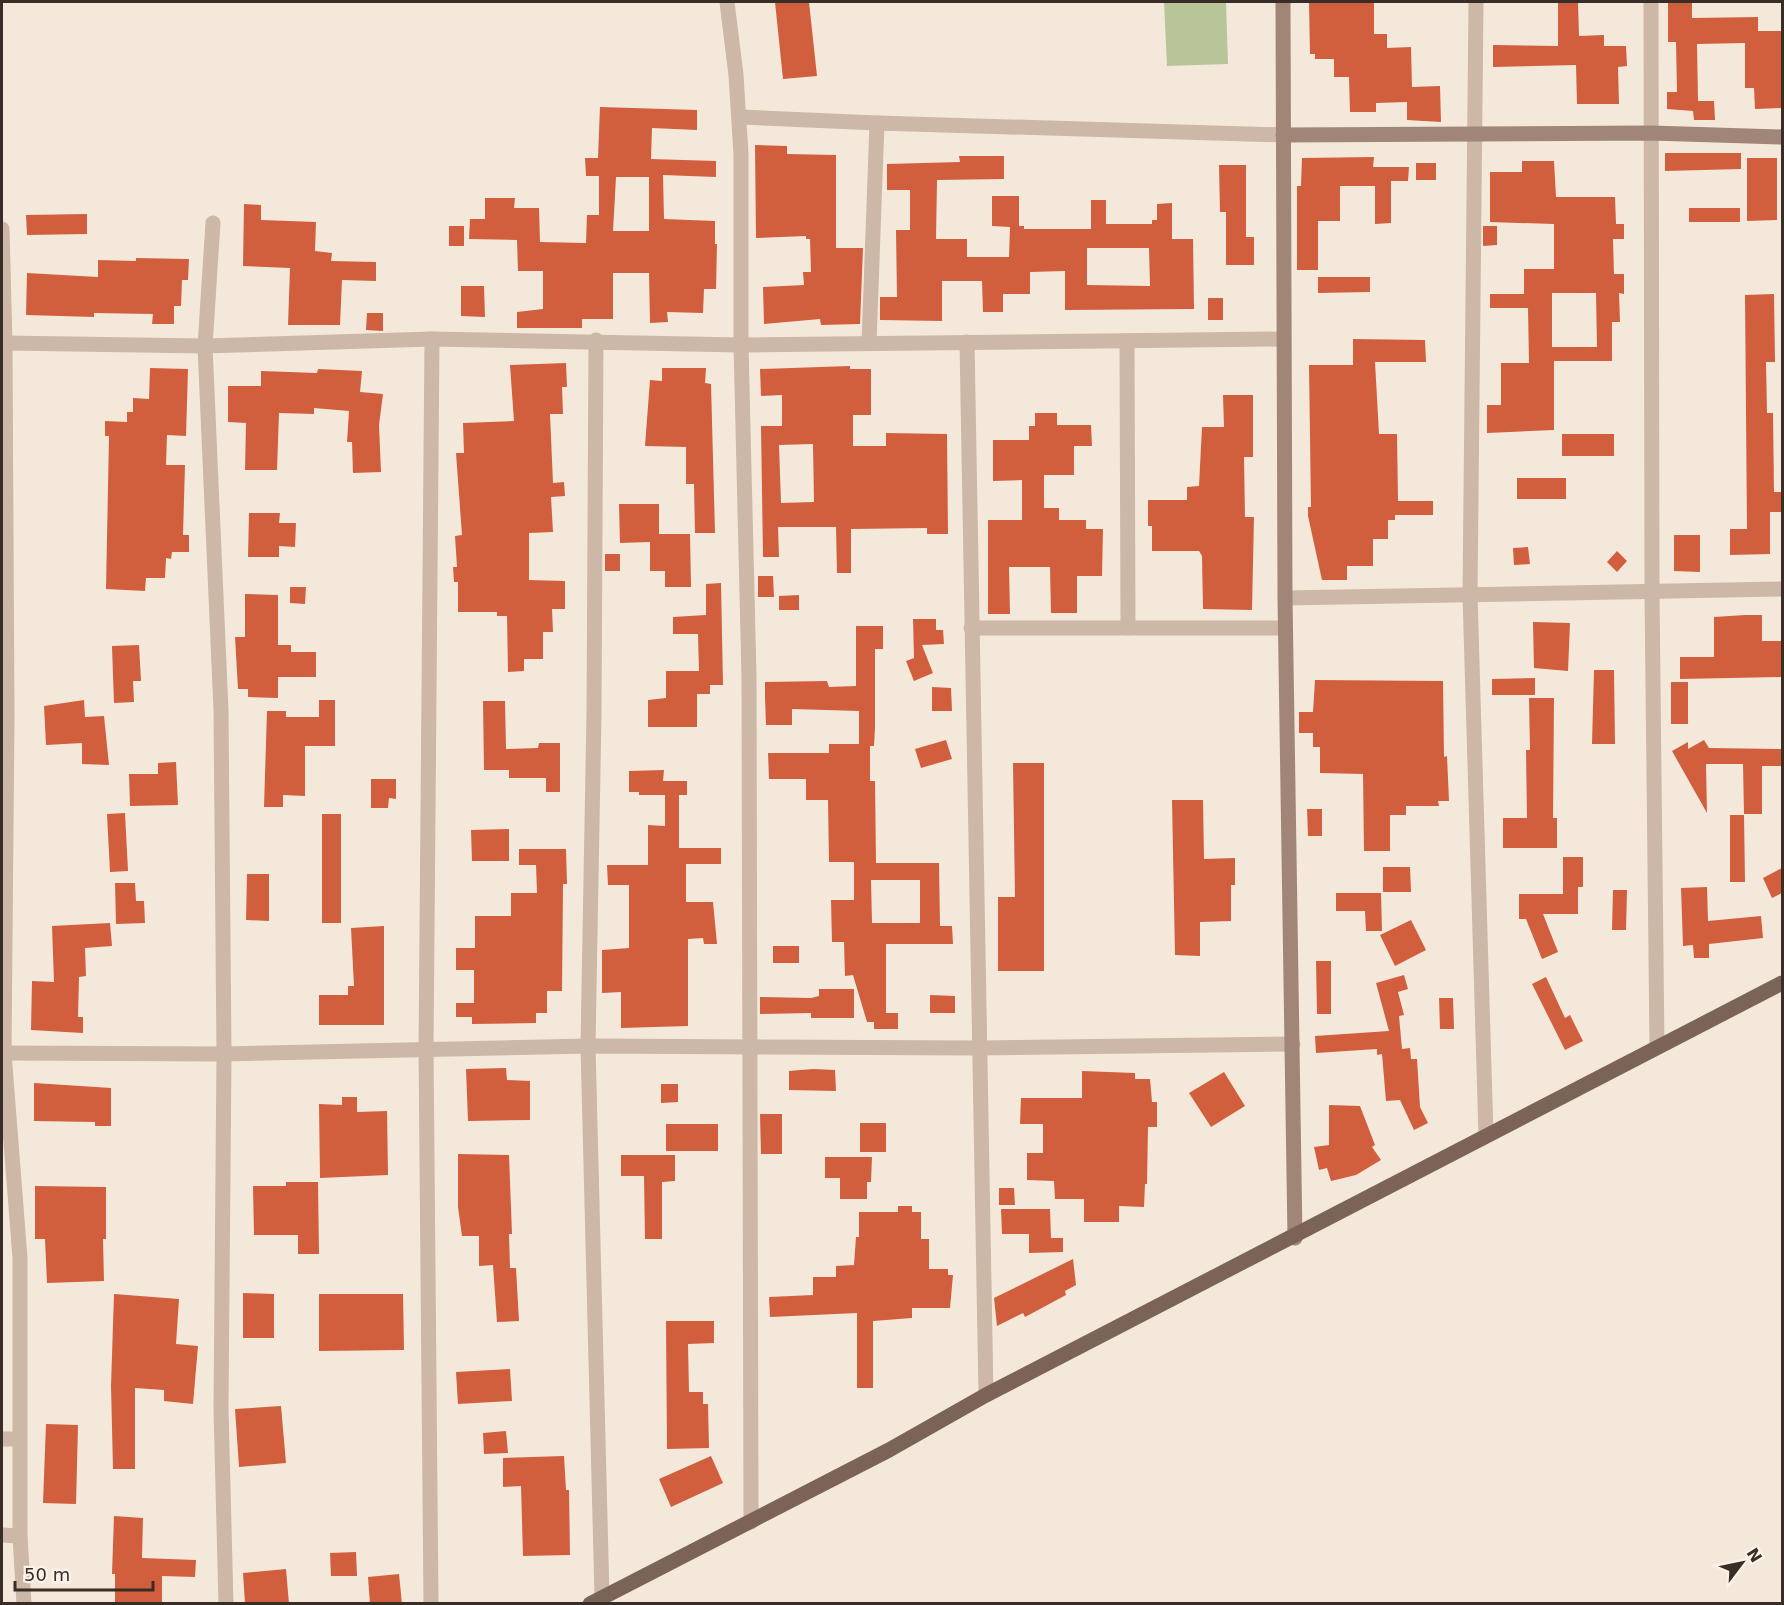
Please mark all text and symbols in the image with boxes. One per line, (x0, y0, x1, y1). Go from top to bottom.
north arrow (1712, 1533, 1772, 1593)
text: N (1743, 1545, 1766, 1566)
scale bar (15, 1554, 153, 1592)
text: 50 m (24, 1564, 70, 1585)

